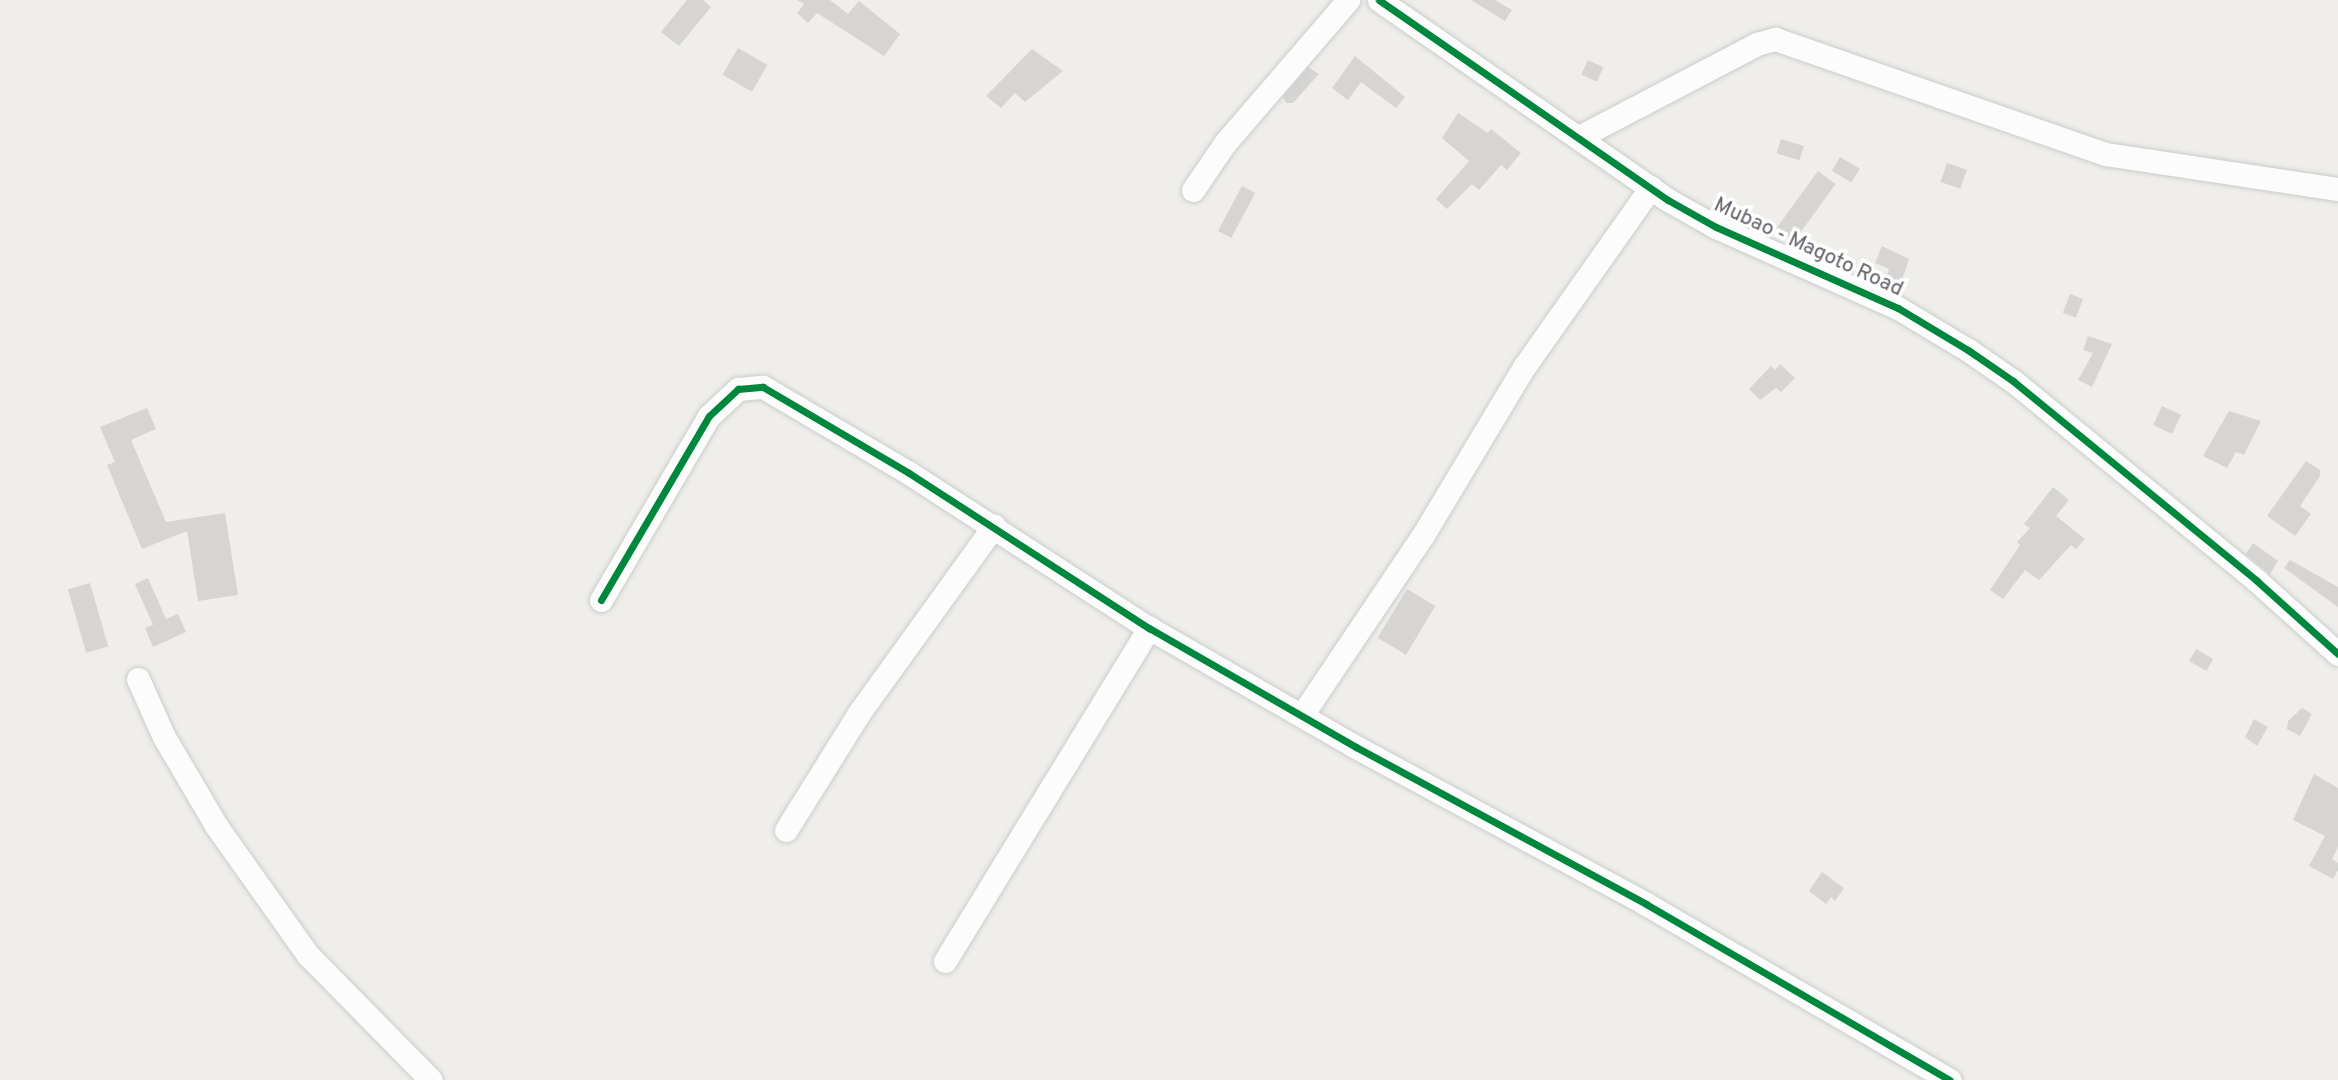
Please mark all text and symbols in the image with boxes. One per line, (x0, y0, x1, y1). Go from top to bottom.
street label: Mubao - Magoto Road (1709, 193, 1907, 303)

